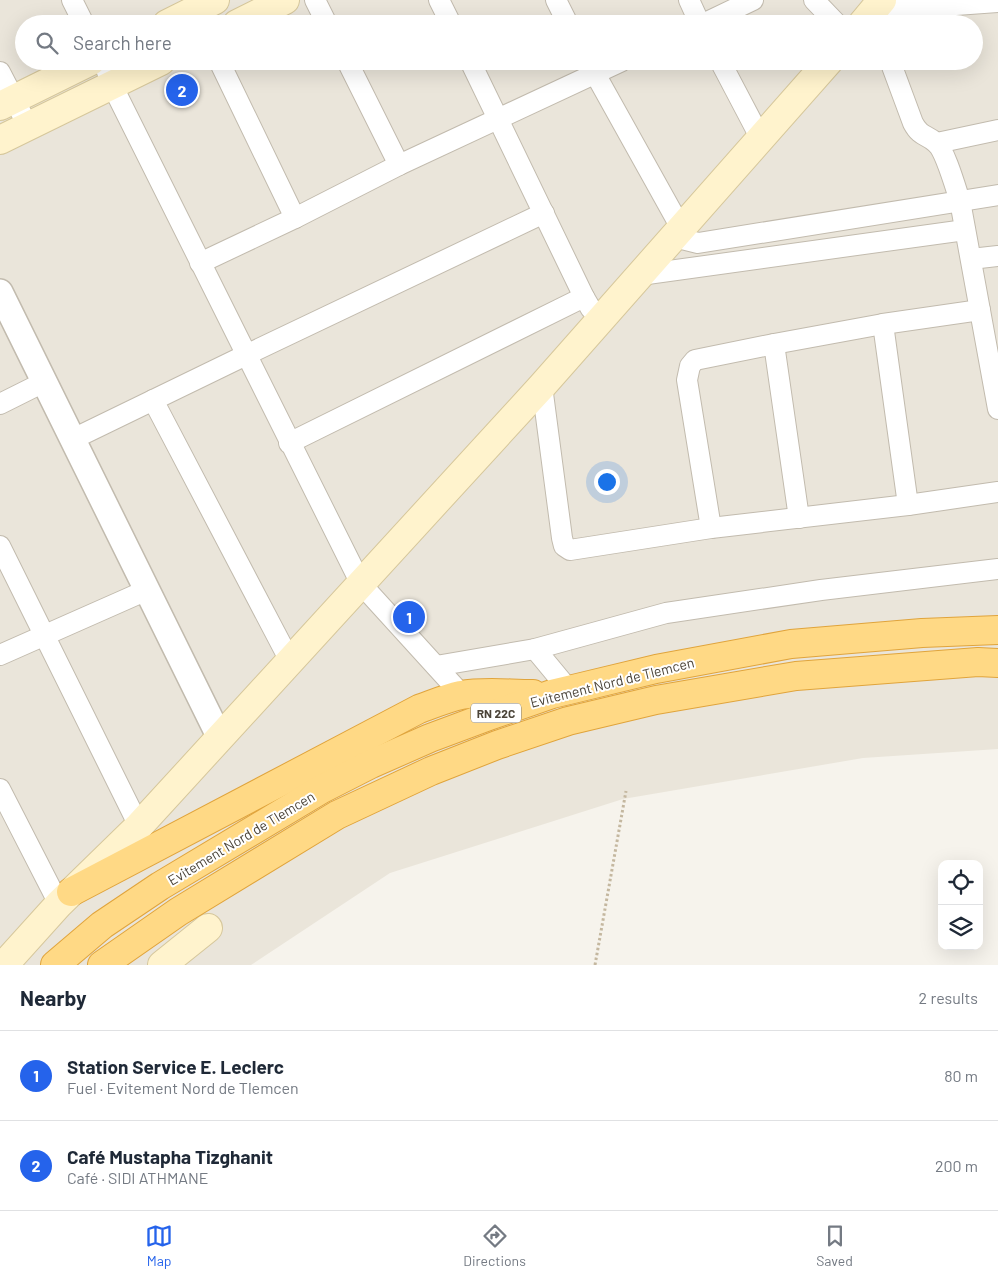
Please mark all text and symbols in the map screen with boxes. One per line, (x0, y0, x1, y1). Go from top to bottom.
search box (15, 15, 983, 70)
icon: search (33, 29, 61, 57)
text: Search here (73, 31, 172, 54)
pin: 2 (166, 71, 198, 109)
your location (594, 469, 620, 495)
pin: 1 (393, 598, 425, 636)
street label: Evitement Nord de Tlemcen (528, 653, 696, 711)
road number: RN 22C (471, 704, 521, 722)
street label: Evitement Nord de Tlemcen (165, 787, 317, 889)
map controls (938, 860, 983, 950)
button: locate (938, 860, 983, 905)
button: layers (938, 905, 983, 950)
text: Nearby (20, 985, 86, 1010)
text: 2 results (919, 988, 978, 1007)
text: Station Service E. Leclerc (67, 1055, 284, 1078)
text: 1 (33, 1066, 39, 1085)
text: 80 m (944, 1066, 978, 1085)
text: Fuel · Evitement Nord de Tlemcen (67, 1078, 299, 1097)
text: Café Mustapha Tizghanit (67, 1145, 273, 1168)
text: 2 (32, 1156, 40, 1175)
text: 200 m (935, 1156, 978, 1175)
text: Café · SIDI ATHMANE (67, 1168, 208, 1187)
tab: Map (145, 1222, 173, 1269)
tab: Directions (463, 1222, 526, 1269)
tab: Saved (816, 1222, 853, 1269)

